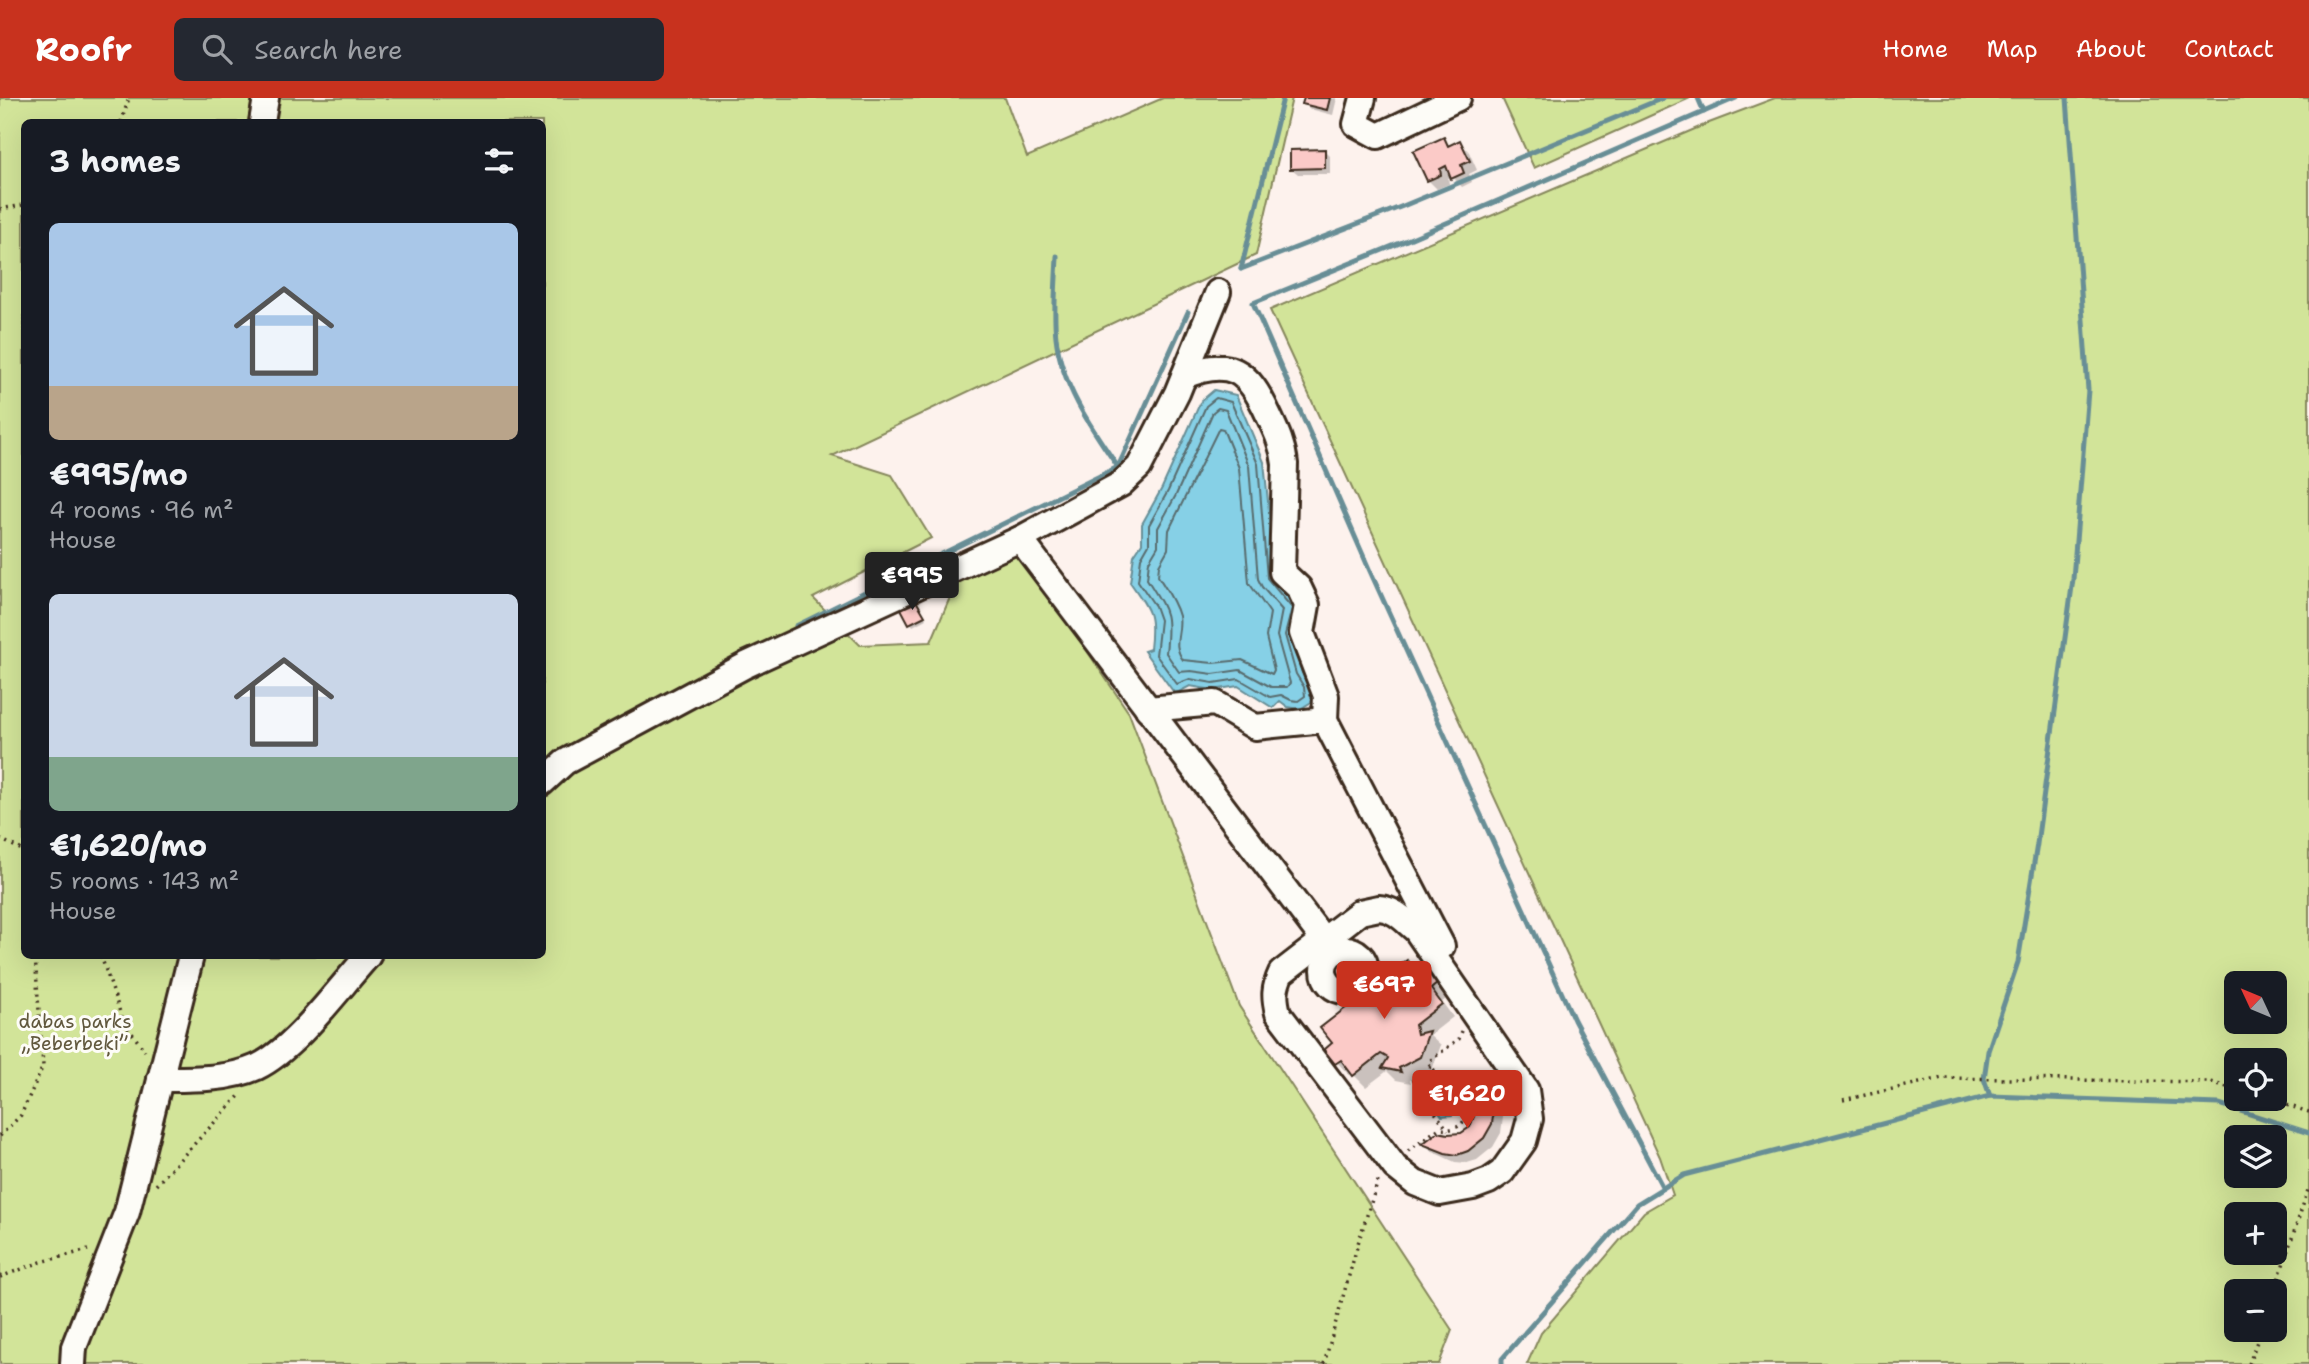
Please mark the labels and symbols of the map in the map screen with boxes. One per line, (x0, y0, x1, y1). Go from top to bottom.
pin: €995 (871, 552, 953, 612)
pin: €697 (1343, 962, 1425, 1021)
north arrow (2224, 971, 2287, 1034)
park label: dabas parks „Beberbeķi” (18, 1009, 132, 1057)
pin: €1,620 (1410, 1070, 1524, 1130)

